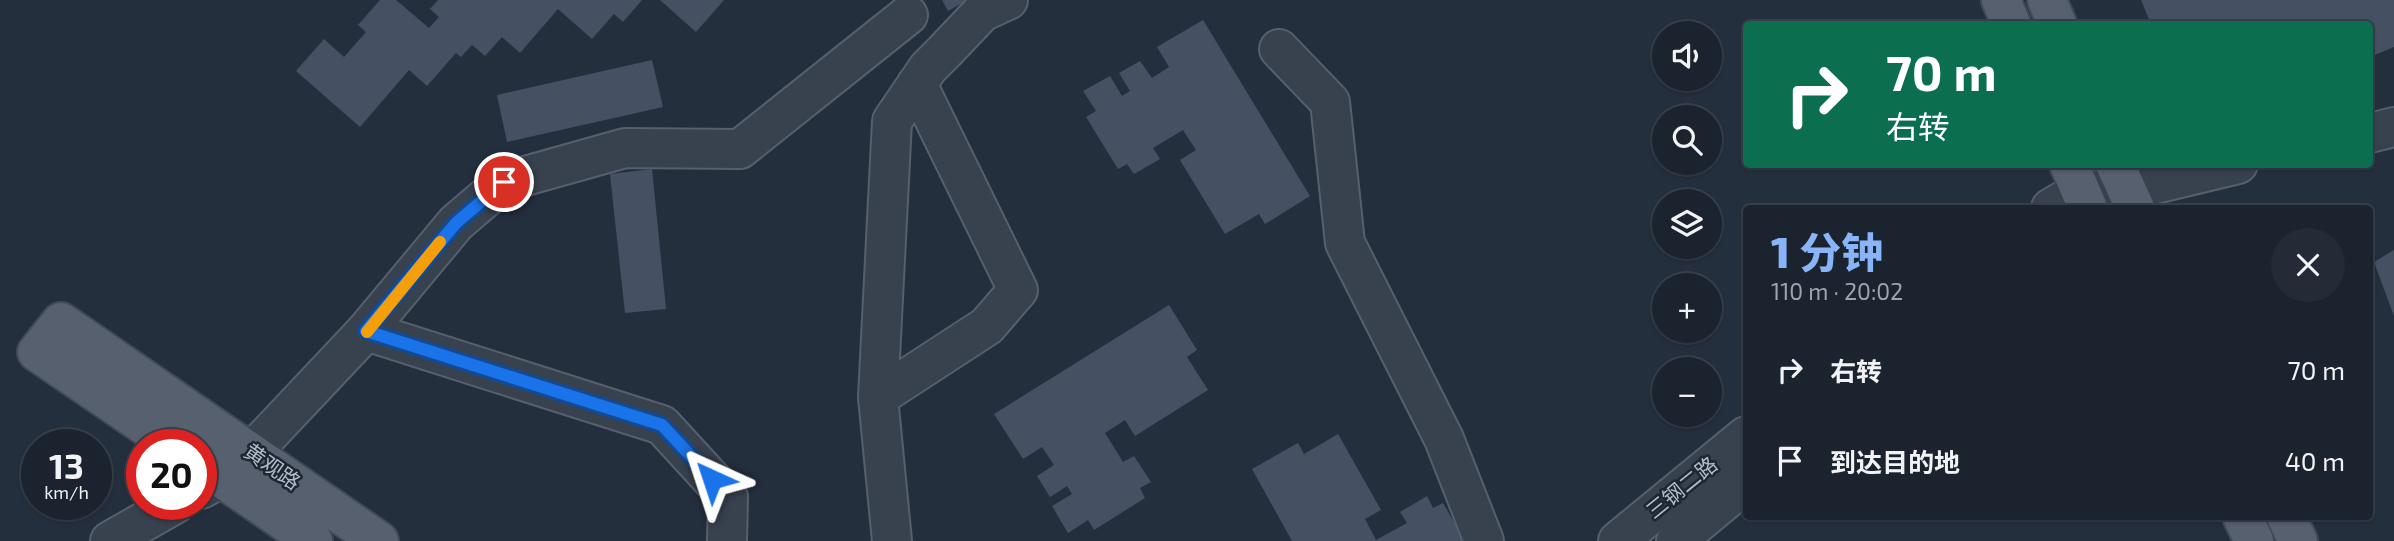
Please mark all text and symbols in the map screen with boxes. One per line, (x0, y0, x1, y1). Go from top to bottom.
map controls (1652, 21, 1722, 427)
button: sound (1652, 21, 1722, 91)
text: 70 m (1886, 42, 1997, 101)
icon: right (1771, 49, 1862, 140)
button: search (1652, 105, 1722, 175)
text: 右转 (1886, 107, 1950, 145)
pin (474, 152, 534, 212)
icon: arrive (485, 163, 523, 201)
button: layers (1652, 189, 1722, 259)
text: 1 分钟 (1771, 226, 1883, 276)
button: close (2271, 228, 2345, 302)
button: + (1652, 273, 1722, 343)
text: 110 m · 20:02 (1771, 277, 1903, 305)
icon: right (1771, 351, 1809, 389)
text: 70 m (2287, 354, 2345, 385)
text: 右转 (1830, 355, 1882, 386)
button: − (1652, 357, 1722, 427)
speed limit sign: 20 (126, 429, 217, 520)
street label: 黄观路 (240, 437, 306, 494)
position arrow (675, 442, 749, 516)
icon: arrive (1771, 442, 1809, 480)
text: 13 (49, 444, 84, 486)
text: 40 m (2285, 445, 2345, 476)
text: 到达目的地 (1830, 446, 1960, 477)
street label: 三钢二路 (1641, 451, 1722, 523)
text: km/h (44, 481, 89, 503)

